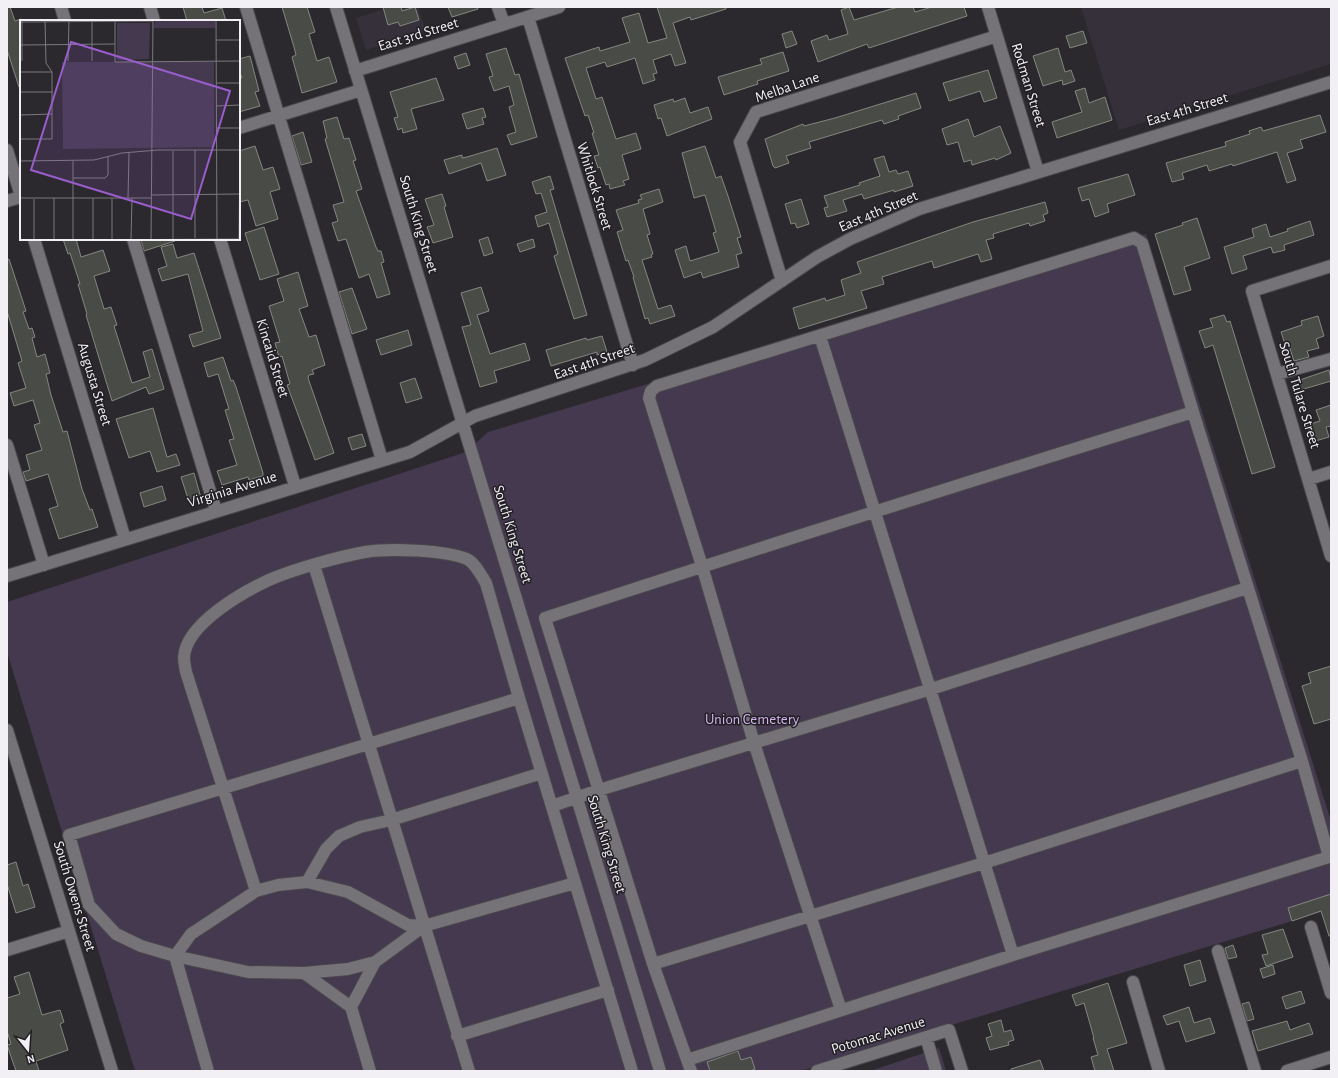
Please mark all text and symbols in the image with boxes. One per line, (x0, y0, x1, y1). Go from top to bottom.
street label: East 3rd Street (376, 15, 460, 54)
inset map (20, 20, 240, 240)
street label: Rodman Street (1009, 41, 1049, 129)
street label: Melba Lane (753, 69, 821, 105)
street label: East 4th Street (1145, 90, 1230, 129)
street label: Whitlock Street (574, 140, 615, 232)
street label: South King Street (397, 173, 441, 275)
street label: East 4th Street (836, 188, 920, 235)
street label: Kincaid Street (253, 317, 292, 399)
street label: South Tulare Street (1276, 340, 1323, 451)
street label: Augusta Street (75, 341, 114, 428)
street label: East 4th Street (552, 341, 637, 382)
street label: Virginia Avenue (186, 469, 279, 510)
street label: South King Street (491, 483, 535, 585)
park label: Union Cemetery (705, 712, 800, 727)
street label: South King Street (585, 793, 629, 895)
street label: South Owens Street (51, 839, 98, 953)
street label: Potomac Avenue (829, 1014, 927, 1057)
north arrow (8, 1030, 48, 1070)
text: N (26, 1053, 36, 1065)

